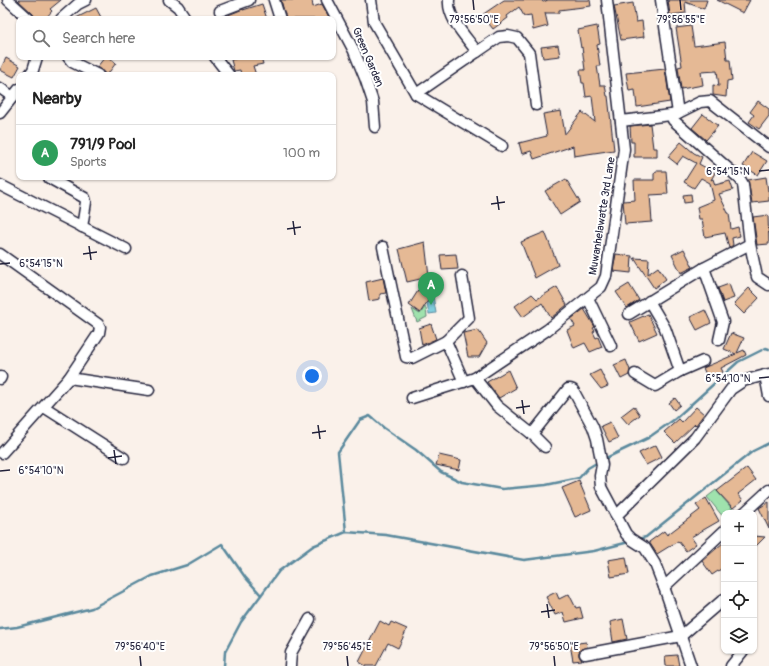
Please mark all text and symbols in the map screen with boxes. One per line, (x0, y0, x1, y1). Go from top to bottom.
text: 79°56'50"E (449, 14, 499, 26)
text: 79°56'55"E (657, 14, 705, 26)
search box (16, 16, 336, 60)
street label: Green Garden (350, 25, 386, 89)
icon: search (30, 27, 52, 49)
text: Search here (62, 29, 135, 48)
text: Nearby (32, 88, 81, 109)
text: 791/9 Pool (70, 135, 136, 154)
text: A (41, 145, 49, 161)
text: 100 m (283, 145, 320, 161)
text: Sports (70, 154, 106, 170)
street label: Muwanhelawatte 3rd Lane (586, 155, 618, 276)
text: 6°54'15"N (706, 166, 750, 178)
text: 6°54'15"N (19, 258, 63, 270)
pin: A (418, 272, 444, 305)
your location (302, 366, 322, 386)
text: 6°54'10"N (706, 373, 751, 385)
text: 6°54'10"N (19, 465, 64, 477)
map controls (721, 510, 757, 654)
button: + (721, 510, 757, 546)
button: − (721, 546, 757, 582)
button: locate (721, 582, 757, 618)
button: layers (721, 618, 757, 654)
text: 79°56'40"E (115, 641, 165, 653)
text: 79°56'45"E (323, 641, 371, 653)
text: 79°56'50"E (529, 641, 579, 653)

